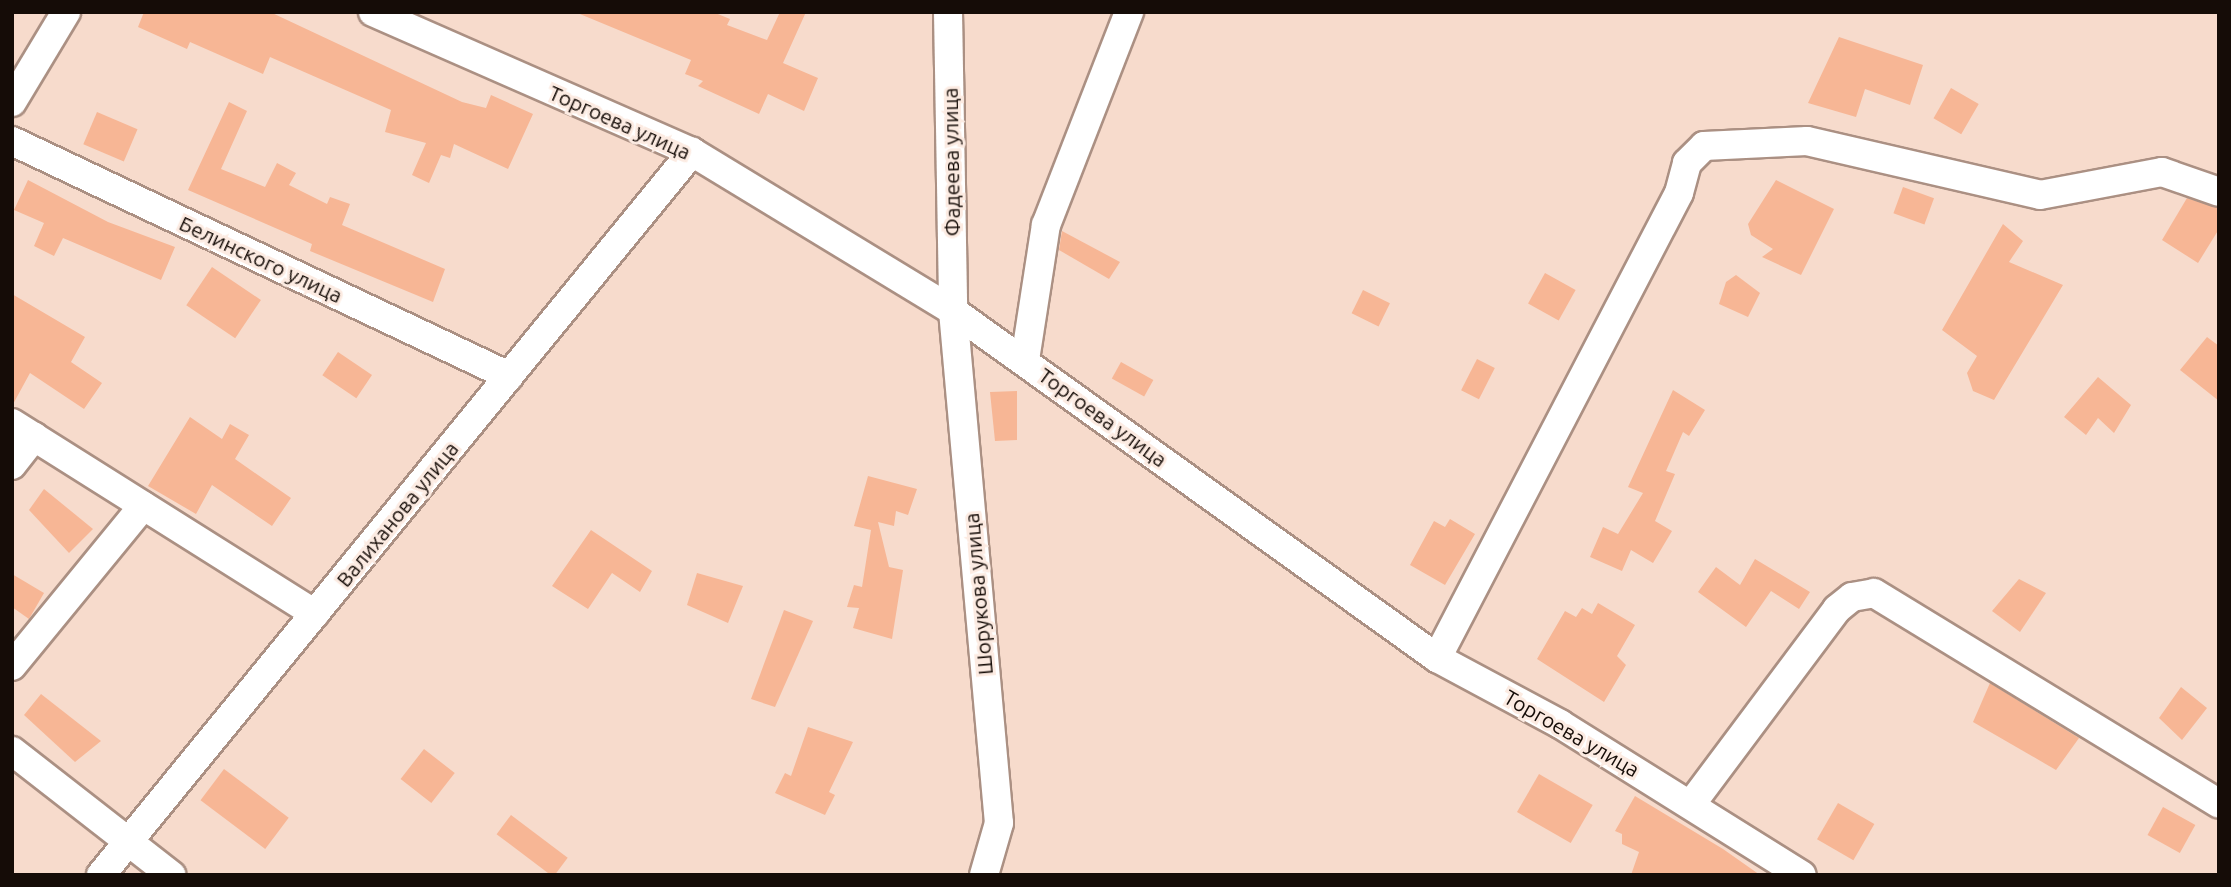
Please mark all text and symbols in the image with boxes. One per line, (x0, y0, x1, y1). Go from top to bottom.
street label: Торгоева улица (545, 80, 695, 164)
street label: Фадеева улица (937, 87, 965, 237)
street label: Белинского улица (175, 210, 347, 308)
street label: Торгоева улица (1034, 362, 1172, 472)
street label: Валиханова улица (331, 436, 463, 592)
street label: Шорукова улица (958, 512, 998, 676)
street label: Торгоева улица (1500, 684, 1644, 782)

